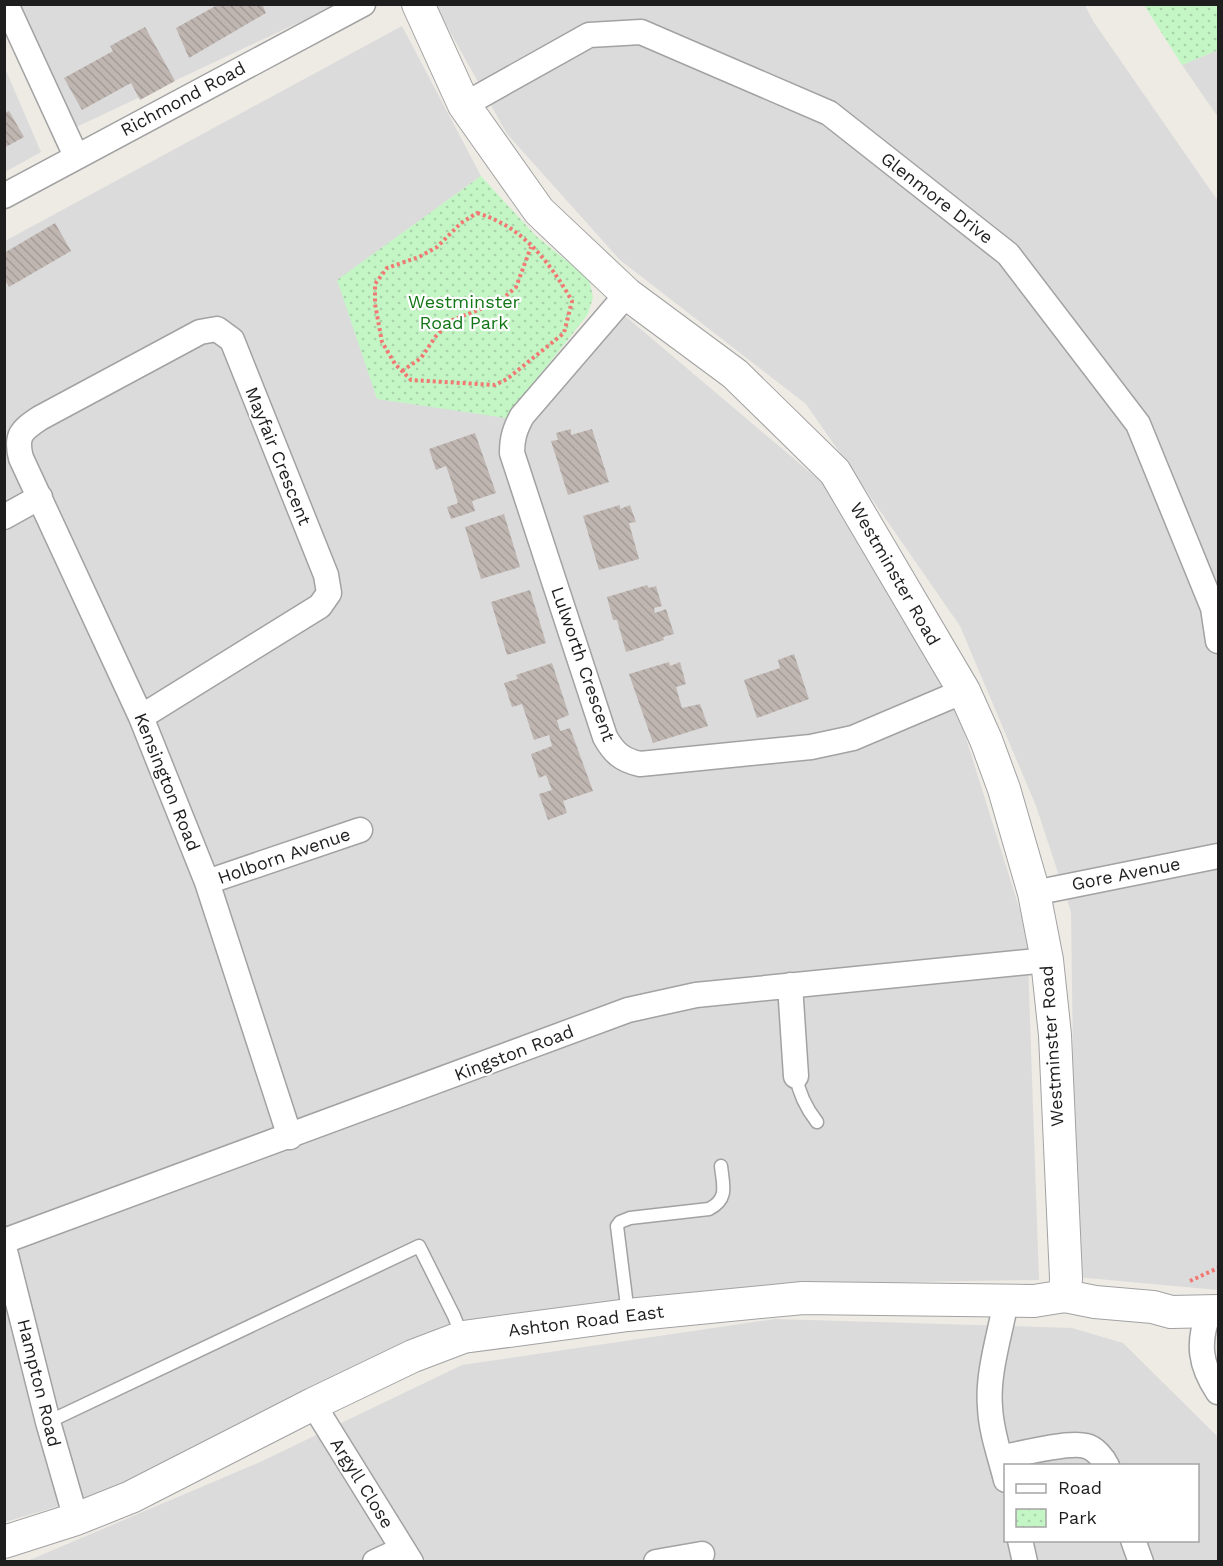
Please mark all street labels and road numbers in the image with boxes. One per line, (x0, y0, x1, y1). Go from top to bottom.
street label: Richmond Road (117, 57, 249, 140)
street label: Glenmore Drive (877, 147, 998, 248)
street label: Mayfair Crescent (241, 384, 316, 528)
street label: Westminster Road (846, 499, 945, 649)
street label: Lulworth Crescent (547, 584, 620, 744)
street label: Kensington Road (130, 710, 205, 854)
street label: Holborn Avenue (215, 823, 353, 888)
street label: Gore Avenue (1070, 853, 1182, 894)
street label: Westminster Road (1035, 965, 1068, 1127)
street label: Kingston Road (451, 1020, 577, 1085)
street label: Ashton Road East (507, 1300, 665, 1340)
street label: Hampton Road (13, 1317, 66, 1449)
street label: Argyll Close (326, 1434, 399, 1532)

